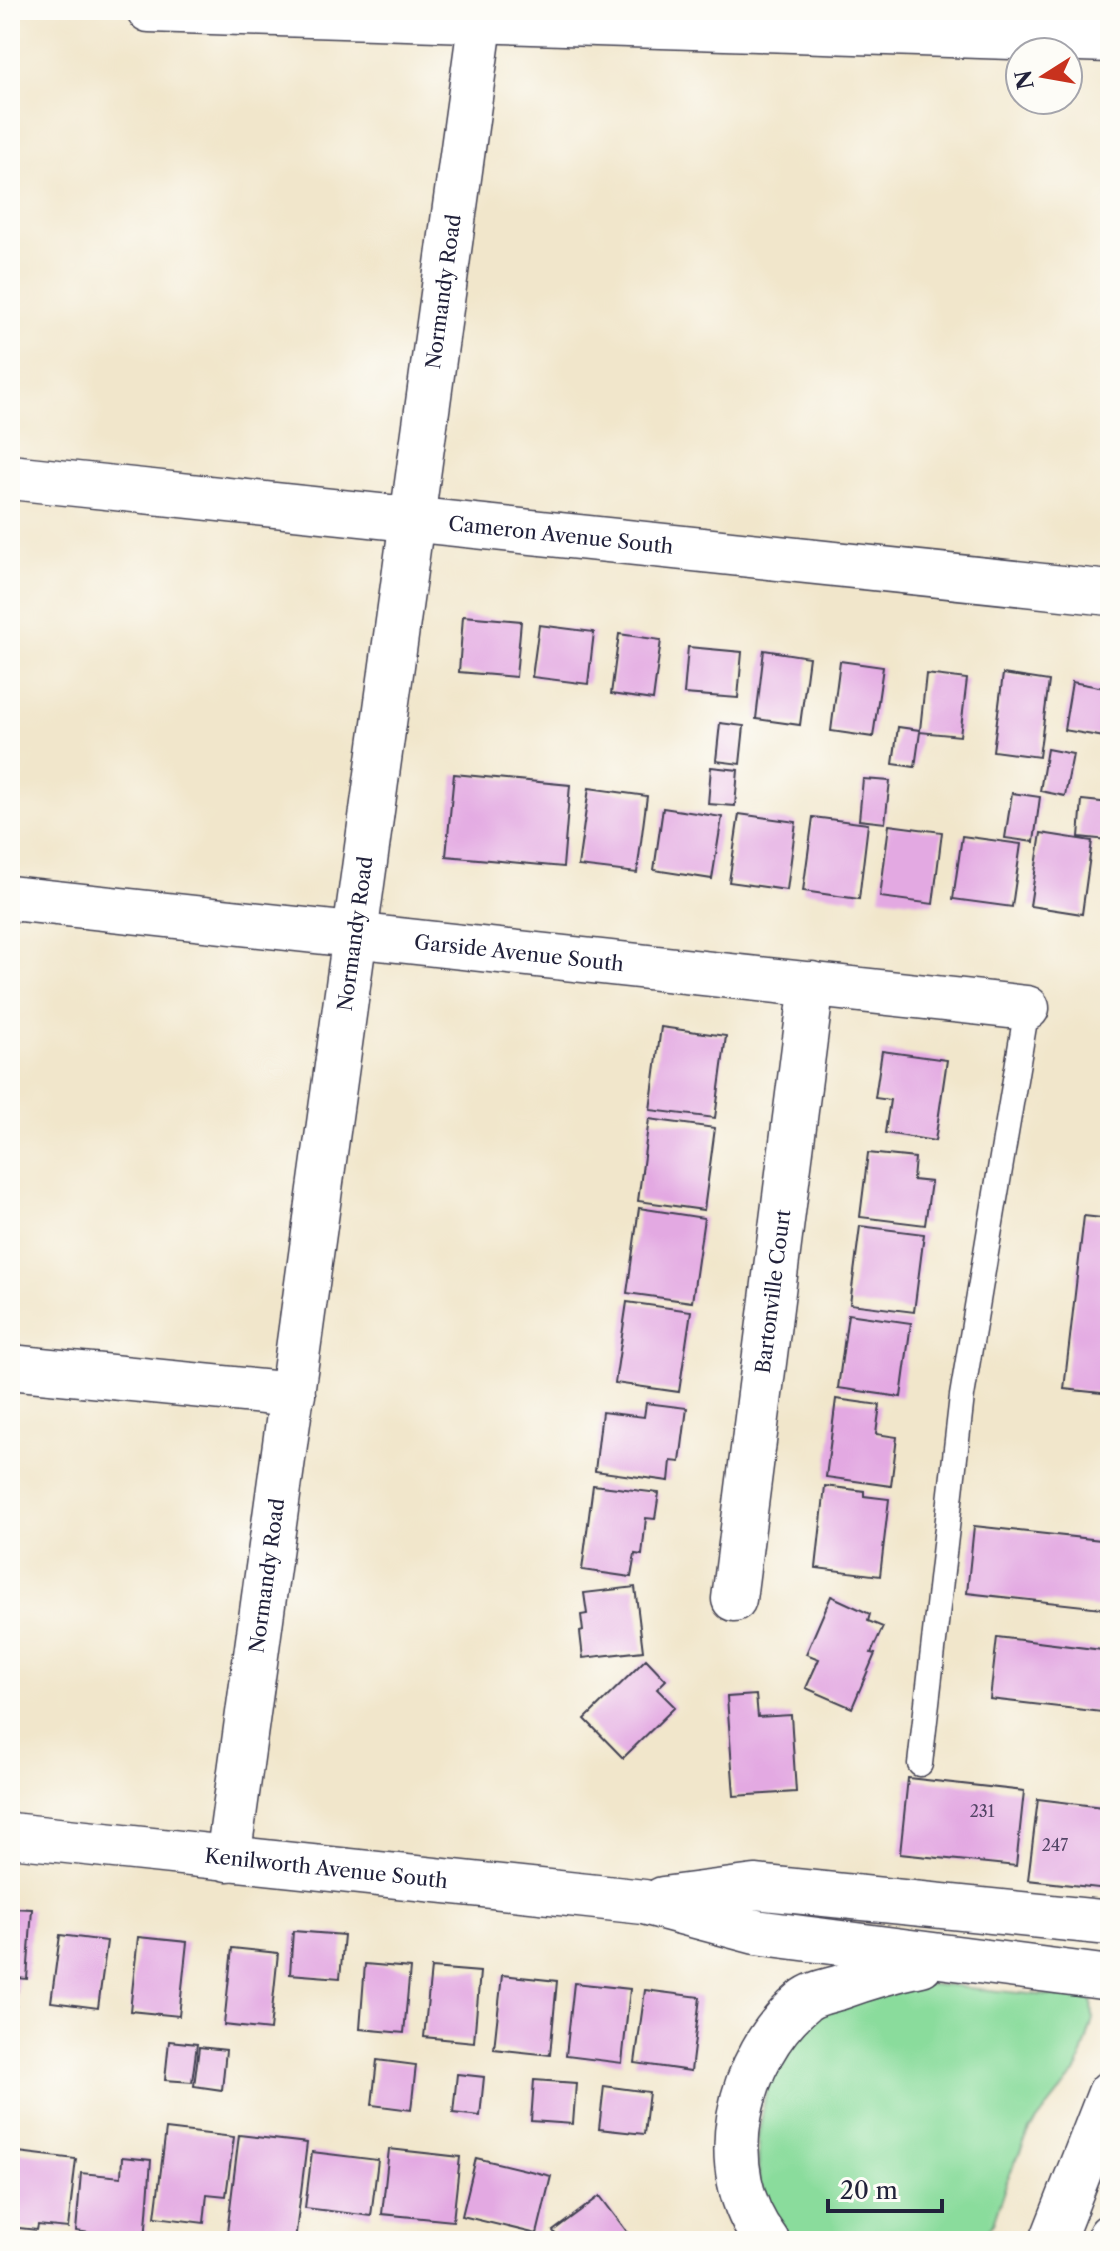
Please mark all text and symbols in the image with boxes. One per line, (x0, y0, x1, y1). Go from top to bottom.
north arrow (1004, 36, 1084, 116)
text: N (1010, 68, 1040, 92)
street label: Normandy Road (421, 213, 466, 371)
street label: Cameron Avenue South (447, 511, 675, 559)
street label: Normandy Road (333, 855, 378, 1012)
street label: Garside Avenue South (413, 930, 625, 976)
street label: Bartonville Court (751, 1208, 795, 1375)
street label: Normandy Road (244, 1497, 289, 1654)
house number: 231 (970, 1801, 995, 1821)
house number: 247 (1042, 1835, 1068, 1855)
street label: Kenilworth Avenue South (204, 1844, 449, 1893)
scale bar (828, 2163, 942, 2213)
text: 20 m (840, 2176, 898, 2205)

